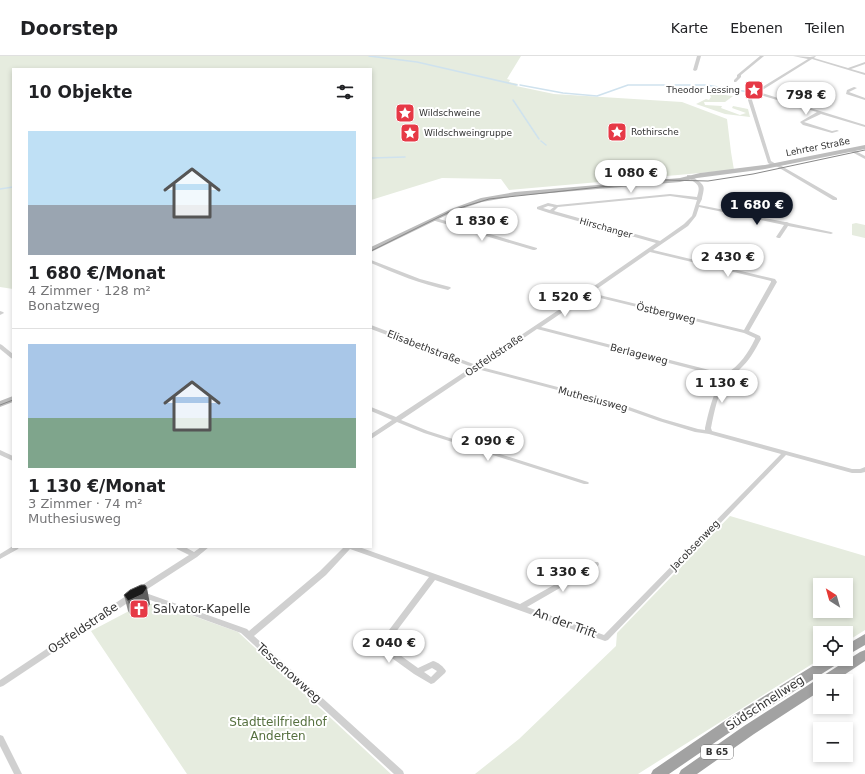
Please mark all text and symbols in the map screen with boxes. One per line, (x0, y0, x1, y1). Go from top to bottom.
text: Doorstep (20, 17, 118, 39)
text: Karte (671, 20, 708, 36)
text: Ebenen (730, 20, 783, 36)
text: Teilen (805, 20, 845, 36)
place icon: Theodor Lessing (743, 79, 765, 101)
icon: filters (334, 81, 356, 103)
text: 10 Objekte (28, 82, 133, 102)
pin: 798 € (778, 82, 834, 116)
place label: Theodor Lessing (665, 85, 740, 95)
text: 798 € (786, 87, 826, 102)
place icon: Wildschweine (394, 102, 416, 124)
place label: Wildschweine (419, 108, 481, 118)
place icon: Rothirsche (606, 121, 628, 143)
place icon: Wildschweingruppe (399, 122, 421, 144)
place label: Rothirsche (631, 127, 679, 137)
place label: Wildschweingruppe (424, 128, 512, 138)
street label: Lehrter Straße (785, 136, 851, 158)
icon: home (156, 157, 228, 229)
pin: 1 080 € (594, 160, 668, 194)
text: 1 080 € (604, 165, 658, 180)
pin: 1 680 € (720, 192, 794, 226)
text: 1 680 € (730, 197, 784, 212)
pin: 1 830 € (445, 208, 519, 242)
text: 1 830 € (455, 213, 509, 228)
street label: Hirschanger (578, 216, 634, 240)
pin: 2 430 € (691, 244, 765, 278)
text: 2 430 € (701, 249, 755, 264)
text: 1 680 €/Monat (28, 263, 166, 283)
text: 4 Zimmer · 128 m² (28, 283, 151, 298)
pin: 1 520 € (528, 284, 602, 318)
text: 1 520 € (538, 289, 592, 304)
text: Bonatzweg (28, 298, 100, 313)
street label: Östbergweg (635, 300, 697, 325)
street label: Elisabethstraße (386, 328, 462, 366)
street label: Ostfeldstraße (463, 332, 525, 378)
street label: Berlageweg (609, 342, 669, 366)
icon: home (156, 370, 228, 442)
pin: 1 130 € (685, 370, 759, 404)
text: 1 130 € (695, 375, 749, 390)
street label: Muthesiusweg (557, 384, 629, 414)
pin: 2 090 € (451, 428, 525, 462)
text: 2 090 € (461, 433, 515, 448)
text: 1 130 €/Monat (28, 476, 166, 496)
text: 3 Zimmer · 74 m² (28, 496, 143, 511)
text: Muthesiusweg (28, 511, 121, 526)
street label: Jacobsenweg (668, 518, 722, 573)
pin: 1 330 € (526, 559, 600, 593)
text: 1 330 € (536, 564, 590, 579)
north arrow (813, 578, 853, 618)
map controls (813, 578, 853, 762)
church icon: Salvator-Kapelle (128, 598, 150, 620)
street label: Ostfeldstraße (45, 600, 121, 656)
place label: Salvator-Kapelle (153, 602, 250, 616)
street label: An der Trift (532, 605, 599, 641)
button: locate (813, 626, 853, 666)
pin: 2 040 € (352, 630, 426, 664)
text: 2 040 € (362, 635, 416, 650)
street label: Tessenowweg (253, 640, 324, 706)
street label: Südschnellweg (724, 673, 806, 733)
button: + (813, 674, 853, 714)
park label: Stadtteilfriedhof Anderten (229, 715, 327, 743)
button: − (813, 722, 853, 762)
road number: B 65 (701, 745, 733, 759)

